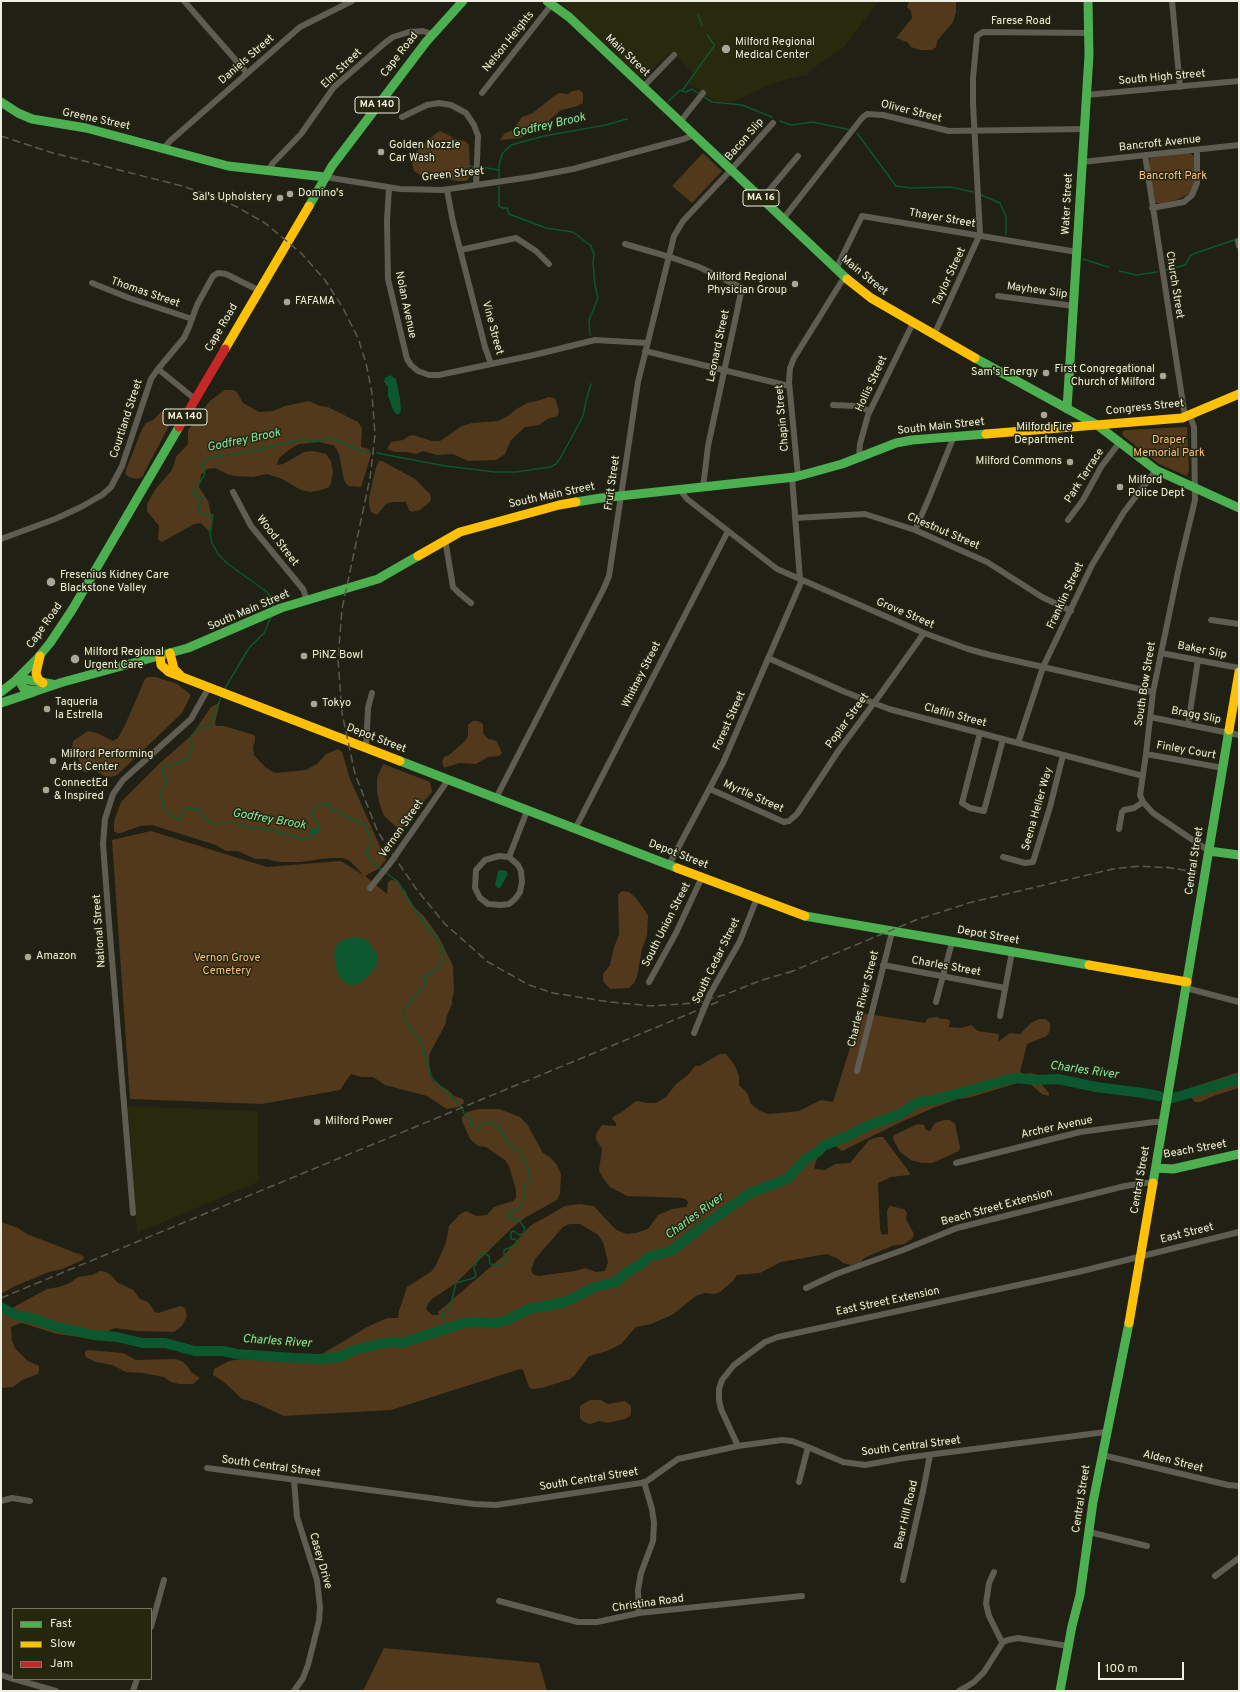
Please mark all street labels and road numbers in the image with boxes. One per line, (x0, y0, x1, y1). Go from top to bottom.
street label: Nelson Heights (480, 9, 538, 75)
street label: Farese Road (991, 15, 1051, 29)
street label: Cape Road (378, 30, 422, 80)
street label: Daniels Street (217, 32, 277, 88)
street label: Main Street (602, 32, 652, 80)
street label: Elm Street (319, 46, 365, 92)
street label: South High Street (1118, 68, 1206, 88)
road number: MA 140 (355, 97, 399, 113)
street label: Oliver Street (879, 98, 943, 126)
street label: Greene Street (61, 106, 131, 134)
street label: Bacon Slip (723, 116, 767, 164)
street label: Bancroft Avenue (1118, 133, 1202, 155)
street label: Green Street (421, 165, 485, 185)
street label: Water Street (1060, 173, 1076, 235)
road number: MA 16 (743, 190, 779, 206)
street label: Thayer Street (908, 207, 976, 231)
street label: Taylor Street (931, 245, 969, 309)
street label: Church Street (1162, 250, 1186, 320)
street label: Main Street (838, 253, 890, 299)
street label: Nolan Avenue (391, 270, 419, 340)
street label: Thomas Street (109, 275, 181, 311)
street label: Mayhew Slip (1006, 280, 1068, 302)
street label: Vine Street (478, 300, 506, 356)
street label: Cape Road (203, 302, 241, 354)
street label: Leonard Street (705, 309, 733, 383)
street label: Hollis Street (853, 354, 891, 414)
street label: Courtland Street (108, 378, 146, 460)
street label: Chapin Street (773, 384, 793, 452)
street label: Congress Street (1105, 397, 1185, 419)
road number: MA 140 (163, 409, 207, 425)
street label: South Main Street (897, 416, 985, 438)
street label: Park Terrace (1062, 446, 1108, 506)
street label: Fruit Street (603, 455, 623, 511)
street label: South Main Street (508, 480, 596, 512)
street label: Chestnut Street (905, 511, 981, 553)
street label: Wood Street (253, 513, 301, 569)
street label: Franklin Street (1045, 561, 1087, 631)
street label: South Main Street (206, 588, 292, 634)
street label: Grove Street (874, 596, 936, 632)
street label: Cape Road (24, 600, 66, 652)
street label: Whitney Street (620, 640, 664, 710)
street label: Baker Slip (1176, 640, 1228, 662)
street label: South Bow Street (1133, 641, 1159, 727)
street label: Forest Street (711, 689, 749, 753)
street label: Poplar Street (823, 691, 873, 751)
street label: Claflin Street (922, 701, 988, 731)
street label: Bragg Slip (1170, 705, 1222, 727)
street label: Depot Street (344, 722, 408, 756)
street label: Finley Court (1155, 739, 1217, 763)
street label: Seena Heller Way (1020, 766, 1056, 852)
street label: Myrtle Street (721, 778, 785, 816)
street label: Vernon Street (377, 797, 427, 861)
street label: Central Street (1183, 826, 1207, 896)
street label: Depot Street (646, 838, 710, 872)
street label: South Union Street (640, 881, 694, 969)
street label: National Street (91, 894, 109, 968)
street label: South Cedar Street (690, 916, 744, 1006)
street label: Depot Street (956, 924, 1020, 948)
street label: Charles River Street (846, 949, 882, 1049)
street label: Charles Street (910, 954, 982, 980)
street label: Archer Avenue (1020, 1114, 1094, 1142)
street label: Beach Street (1162, 1138, 1228, 1162)
street label: Central Street (1129, 1145, 1153, 1215)
street label: Beach Street Extension (940, 1187, 1054, 1229)
street label: East Street (1159, 1221, 1215, 1247)
street label: East Street Extension (835, 1285, 941, 1319)
street label: South Central Street (861, 1434, 961, 1460)
street label: Alden Street (1142, 1448, 1204, 1476)
street label: South Central Street (221, 1454, 321, 1480)
street label: Central Street (1070, 1464, 1094, 1534)
street label: South Central Street (539, 1466, 639, 1494)
street label: Bear Hill Road (893, 1479, 921, 1551)
street label: Casey Drive (306, 1531, 334, 1591)
street label: Christina Road (611, 1592, 685, 1616)

